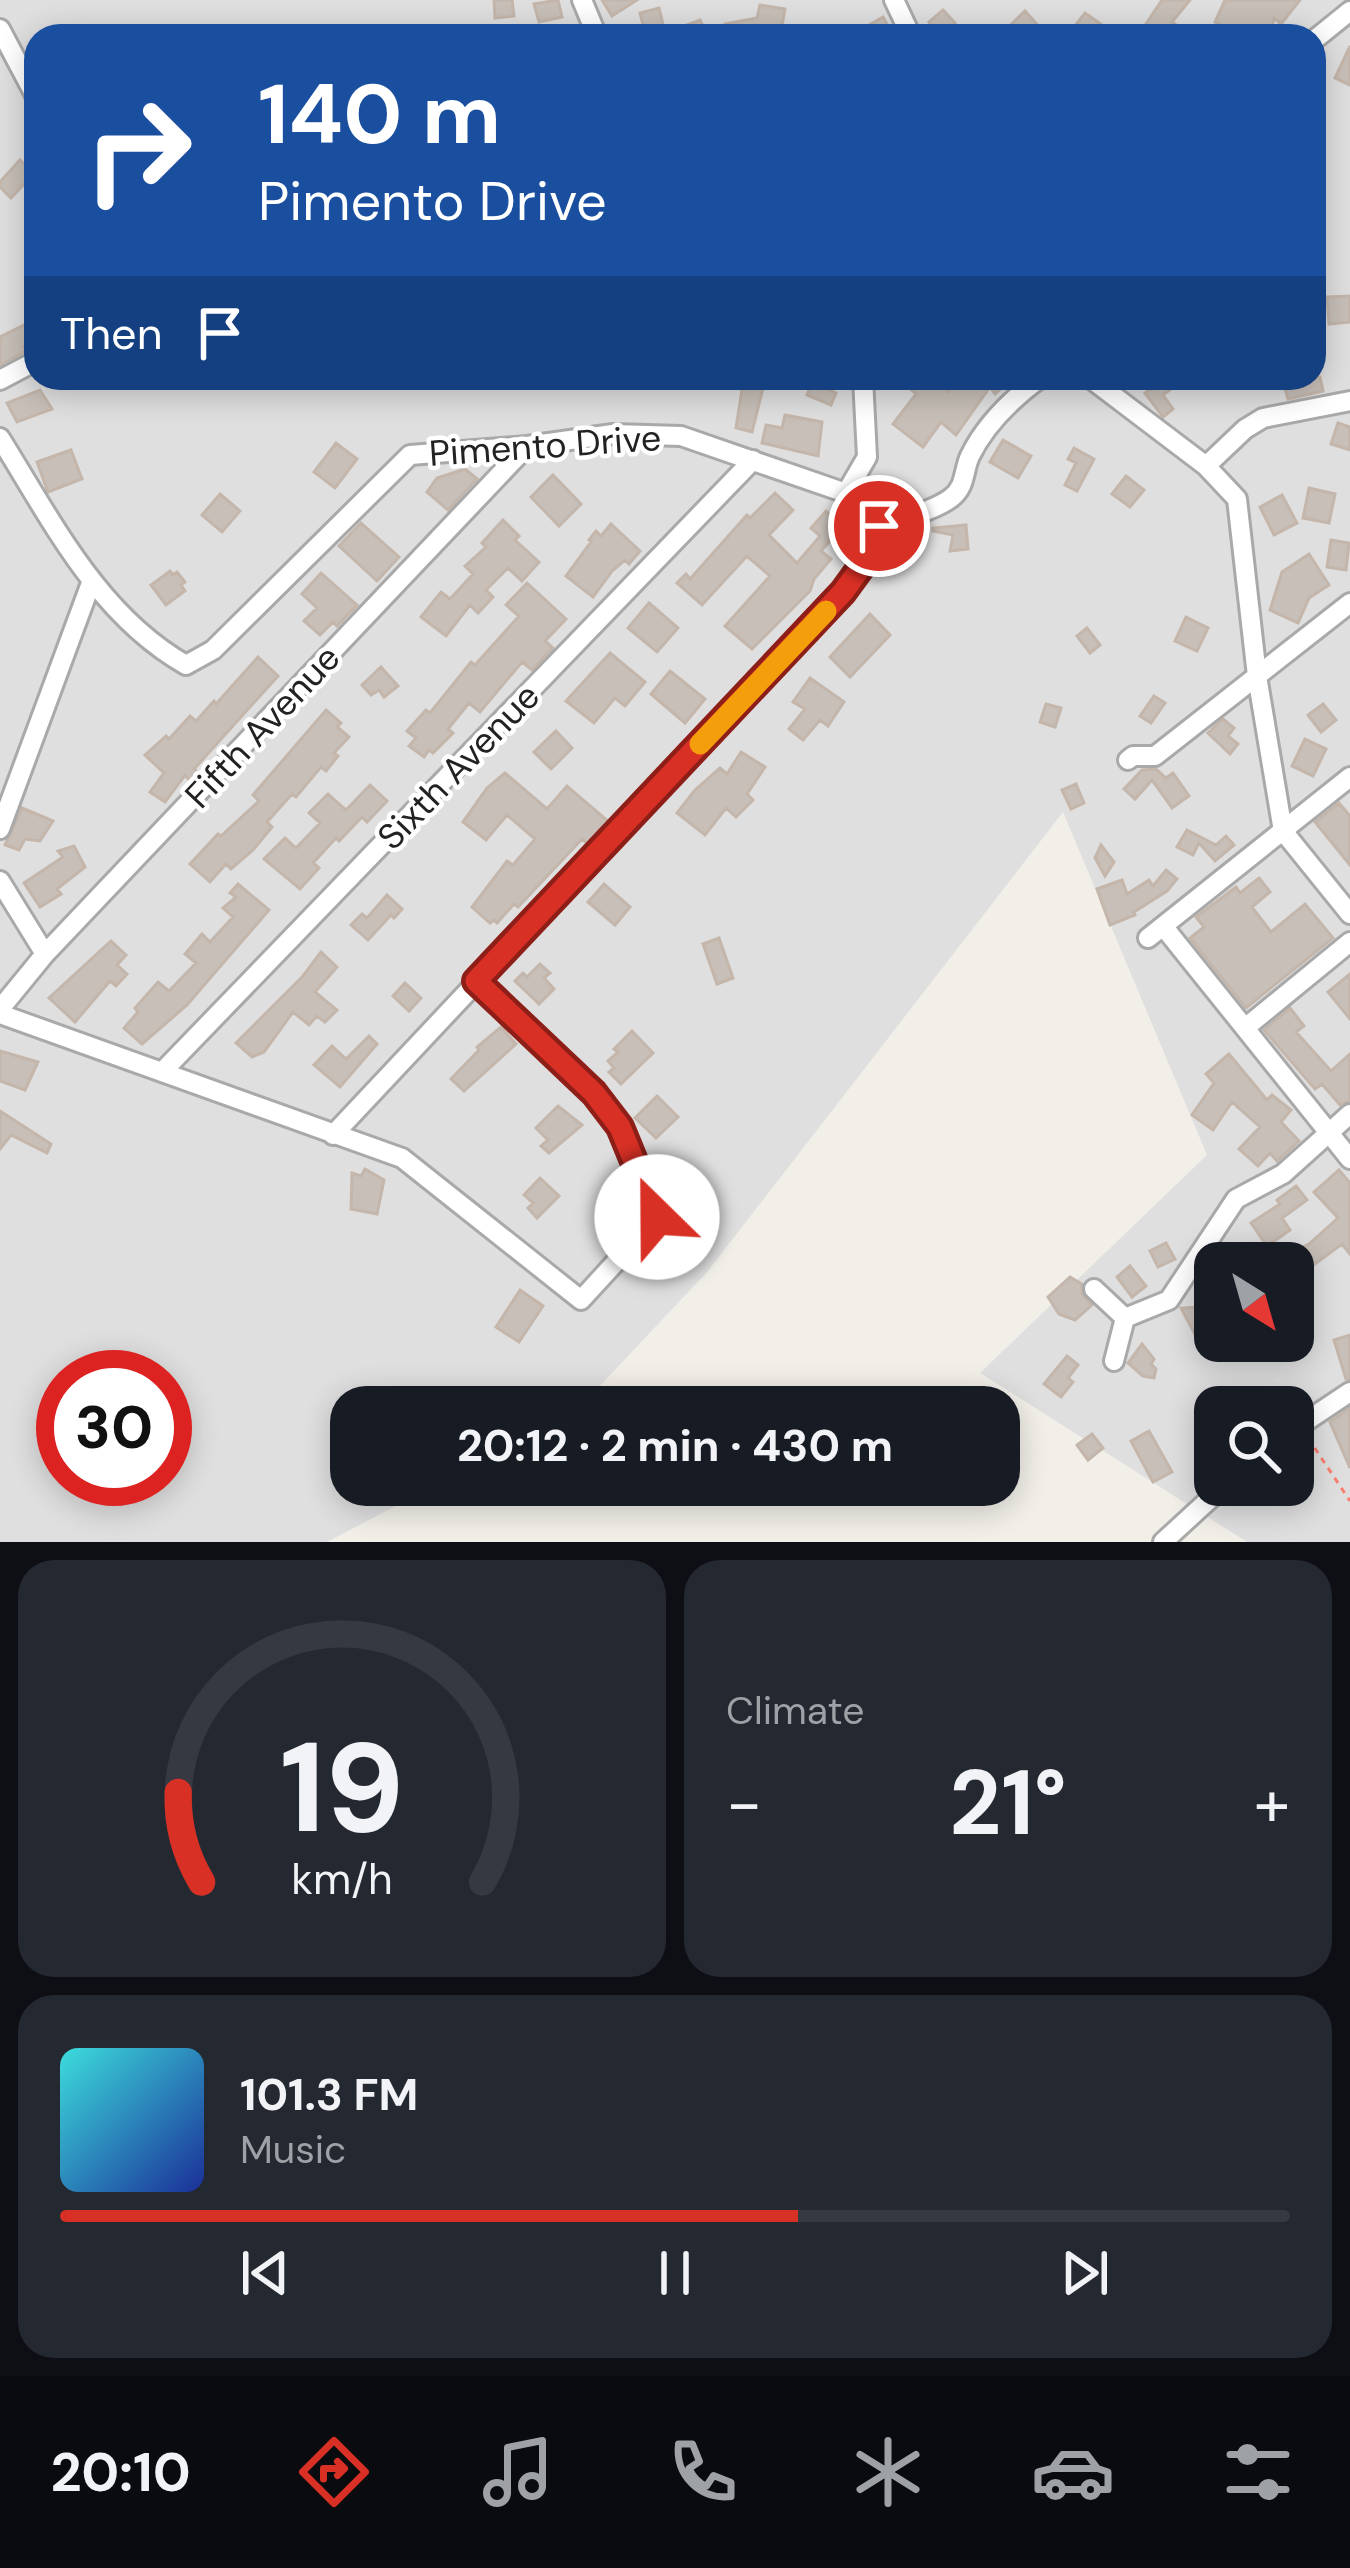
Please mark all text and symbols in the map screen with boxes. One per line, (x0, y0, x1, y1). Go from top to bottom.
text: 140 m (258, 60, 501, 169)
icon: right (60, 72, 216, 228)
text: Pimento Drive (258, 166, 607, 237)
icon: arrive (187, 300, 253, 366)
text: Then (60, 304, 163, 363)
street label: Pimento Drive (427, 414, 663, 477)
pin (828, 475, 930, 577)
icon: arrive (846, 493, 912, 559)
street label: Fifth Avenue (175, 635, 350, 818)
street label: Sixth Avenue (367, 673, 550, 860)
position arrow (594, 1154, 720, 1280)
north arrow (1194, 1242, 1314, 1362)
map controls (1194, 1242, 1314, 1506)
speed limit sign: 30 (36, 1350, 192, 1506)
button: search (1194, 1386, 1314, 1506)
text: 20:12 · 2 min · 430 m (457, 1416, 893, 1475)
text: Climate (726, 1685, 864, 1736)
text: 19 (280, 1707, 404, 1870)
text: 21° (949, 1745, 1067, 1862)
text: − (726, 1761, 762, 1846)
text: + (1254, 1761, 1290, 1846)
text: km/h (291, 1850, 393, 1906)
text: 101.3 FM (240, 2065, 418, 2124)
text: Music (240, 2124, 346, 2175)
icon: previous (232, 2240, 298, 2306)
icon: pause (642, 2240, 708, 2306)
icon: next (1052, 2240, 1118, 2306)
icon: directions (292, 2430, 376, 2514)
icon: music (476, 2430, 560, 2514)
icon: phone (661, 2430, 745, 2514)
icon: climate (846, 2430, 930, 2514)
icon: car (1031, 2430, 1115, 2514)
icon: filters (1216, 2430, 1300, 2514)
text: 20:10 (50, 2437, 191, 2508)

